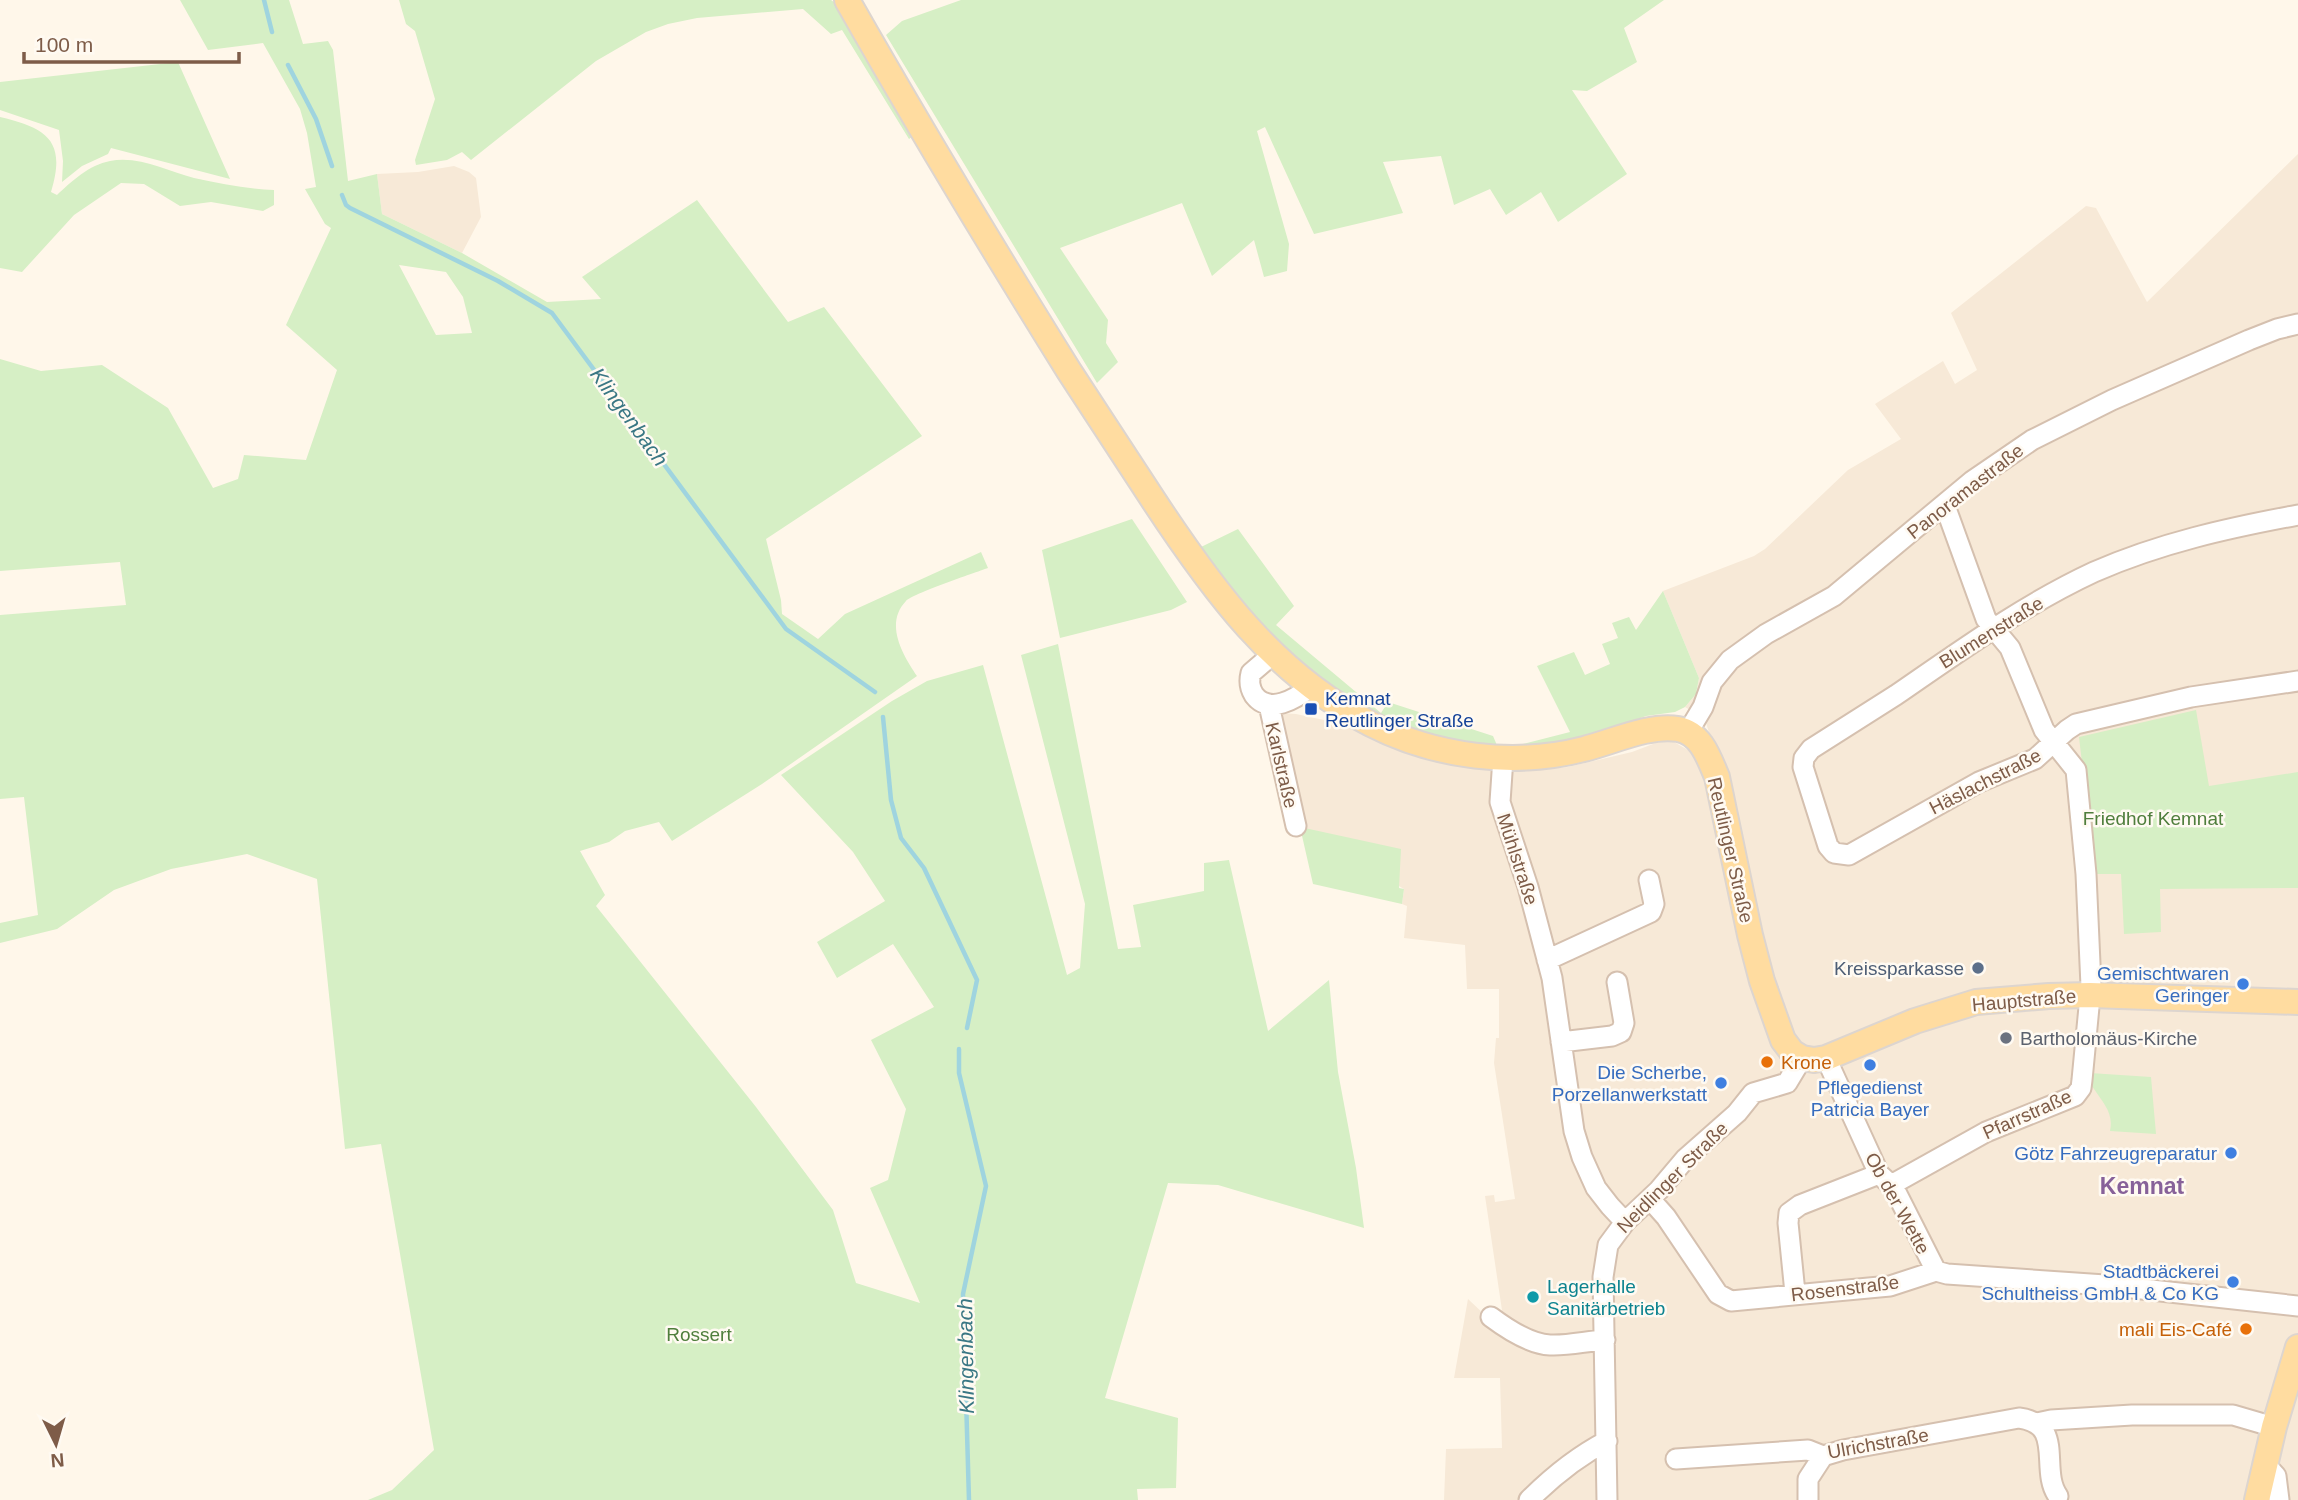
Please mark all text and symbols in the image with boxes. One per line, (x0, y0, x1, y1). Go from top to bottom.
scale bar (24, 21, 240, 65)
text: 100 m (35, 33, 93, 56)
water label: Klingenbach (586, 363, 673, 470)
street label: Panoramastraße (1903, 440, 2028, 543)
street label: Blumenstraße (1936, 592, 2047, 673)
place label: Kemnat Reutlinger Straße (1325, 688, 1474, 731)
marker: Kemnat Reutlinger Straße (1303, 701, 1319, 717)
street label: Karlstraße (1261, 720, 1302, 810)
street label: Häslachstraße (1926, 744, 2045, 819)
street label: Reutlinger Straße (1704, 775, 1757, 925)
park label: Friedhof Kemnat (2083, 808, 2224, 829)
street label: Mühlstraße (1493, 811, 1542, 908)
place label: Kreissparkasse (1834, 958, 1964, 979)
marker: Kreissparkasse (1970, 960, 1986, 976)
place label: Gemischtwaren Geringer (2097, 963, 2230, 1006)
marker: Gemischtwaren Geringer (2235, 976, 2251, 992)
street label: Hauptstraße (1971, 985, 2077, 1016)
place label: Bartholomäus-Kirche (2020, 1028, 2197, 1049)
marker: Bartholomäus-Kirche (1998, 1030, 2014, 1046)
place label: Krone (1781, 1052, 1832, 1073)
marker: Krone (1759, 1054, 1775, 1070)
marker: Pflegedienst Patricia Bayer (1862, 1057, 1878, 1073)
place label: Die Scherbe, Porzellanwerkstatt (1552, 1062, 1708, 1105)
marker: Die Scherbe, Porzellanwerkstatt (1713, 1075, 1729, 1091)
place label: Pflegedienst Patricia Bayer (1811, 1077, 1930, 1120)
street label: Pfarrstraße (1980, 1086, 2075, 1143)
street label: Neidlinger Straße (1613, 1118, 1732, 1237)
place label: Götz Fahrzeugreparatur (2014, 1143, 2218, 1164)
marker: Götz Fahrzeugreparatur (2223, 1145, 2239, 1161)
street label: Ob der Wette (1861, 1149, 1934, 1258)
district label: Kemnat (2100, 1173, 2185, 1199)
place label: Stadtbäckerei Schultheiss GmbH & Co KG (1981, 1261, 2219, 1304)
street label: Rosenstraße (1790, 1271, 1900, 1306)
marker: Stadtbäckerei Schultheiss GmbH & Co KG (2225, 1274, 2241, 1290)
place label: Lagerhalle Sanitärbetrieb (1547, 1276, 1665, 1319)
marker: Lagerhalle Sanitärbetrieb (1525, 1289, 1541, 1305)
water label: Klingenbach (953, 1298, 978, 1414)
place label: mali Eis-Café (2119, 1319, 2232, 1340)
marker: mali Eis-Café (2238, 1321, 2254, 1337)
park label: Rossert (666, 1324, 732, 1345)
north arrow (21, 1409, 91, 1479)
street label: Ulrichstraße (1826, 1424, 1930, 1463)
text: N (50, 1449, 65, 1471)

